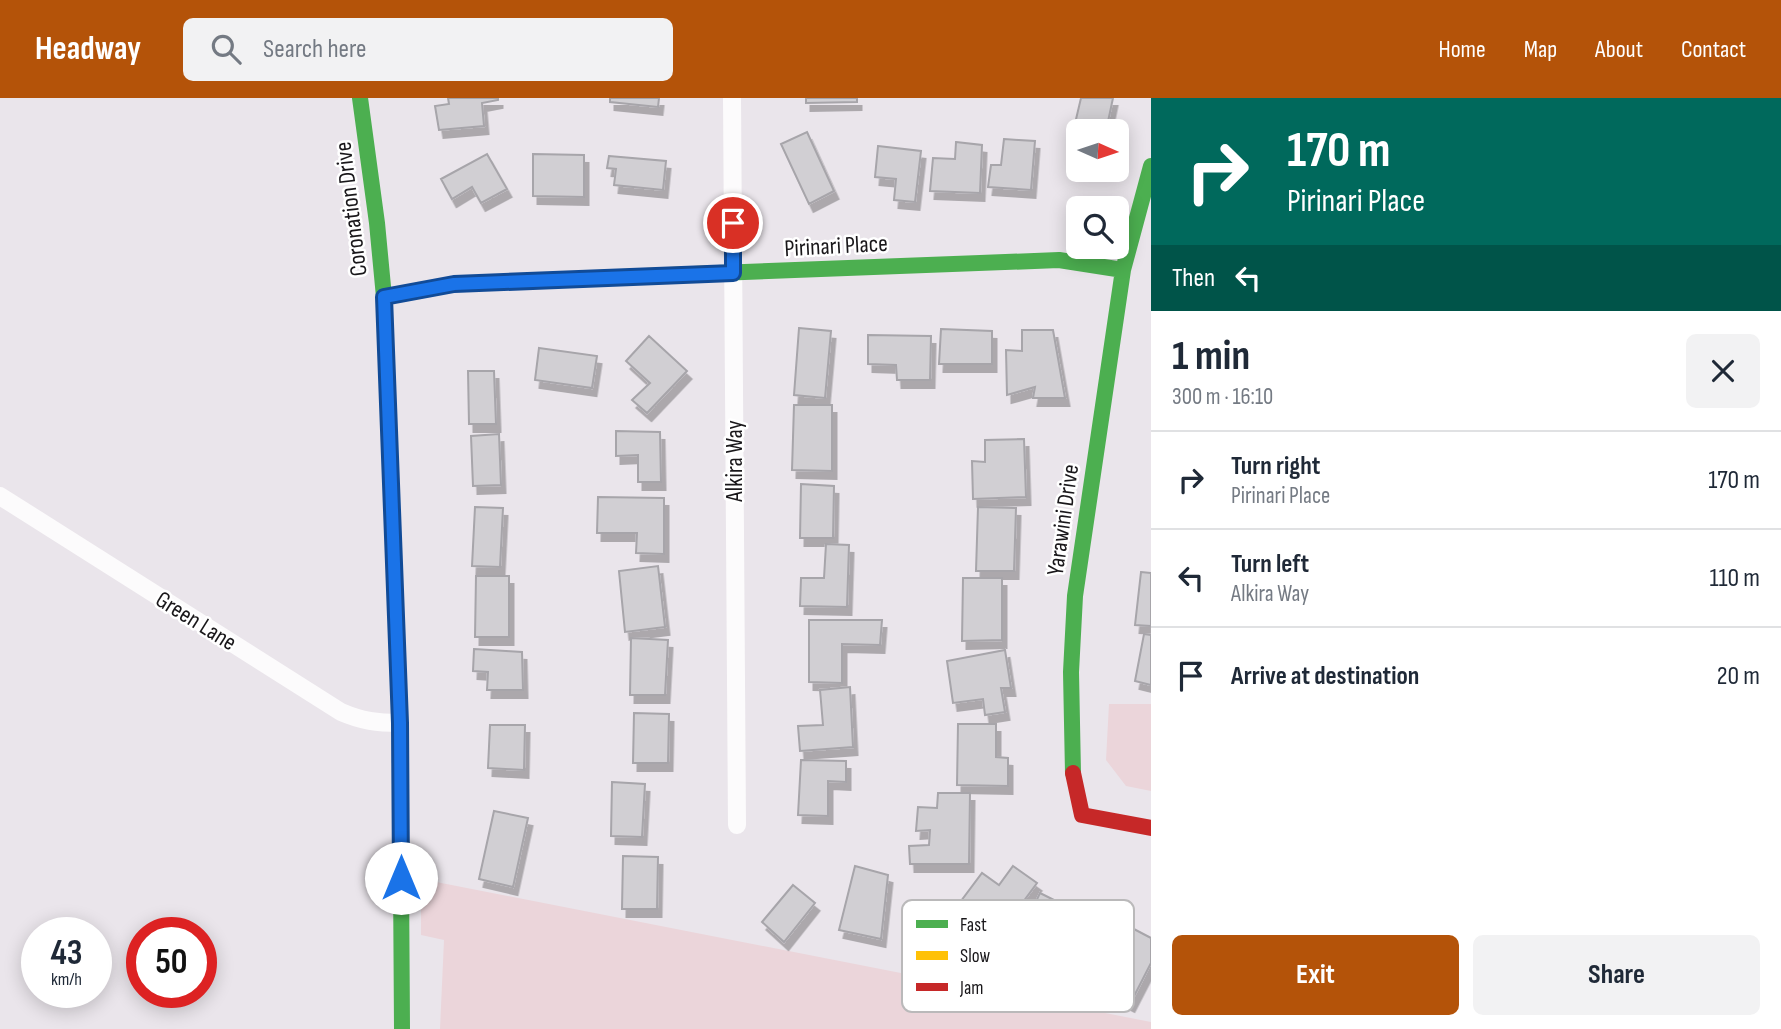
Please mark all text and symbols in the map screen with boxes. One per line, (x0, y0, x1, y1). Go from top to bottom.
search box (183, 18, 673, 81)
text: Headway (35, 29, 141, 69)
icon: search (207, 30, 245, 68)
text: Search here (263, 34, 366, 65)
text: Home (1438, 35, 1486, 64)
text: Map (1524, 35, 1557, 64)
text: About (1595, 35, 1643, 64)
text: Contact (1681, 35, 1746, 64)
north arrow (1066, 119, 1129, 182)
map controls (1066, 119, 1129, 259)
text: 170 m (1287, 122, 1391, 181)
icon: right (1172, 126, 1263, 217)
street label: Coronation Drive (328, 140, 374, 278)
text: Pirinari Place (1287, 182, 1425, 221)
pin (703, 193, 763, 253)
button: search (1066, 196, 1129, 259)
icon: arrive (714, 204, 752, 242)
street label: Pirinari Place (784, 229, 888, 263)
icon: left (1229, 259, 1267, 297)
text: Then (1172, 263, 1215, 294)
text: 1 min (1172, 331, 1250, 382)
button: close (1686, 334, 1760, 408)
text: 300 m · 16:10 (1172, 383, 1273, 411)
street label: Alkira Way (720, 420, 749, 503)
text: Turn right (1231, 451, 1320, 482)
icon: right (1172, 461, 1210, 499)
street label: Yarawini Drive (1041, 462, 1085, 578)
text: 170 m (1708, 465, 1760, 496)
text: Pirinari Place (1231, 482, 1330, 510)
text: Turn left (1231, 549, 1309, 580)
icon: left (1172, 559, 1210, 597)
text: 110 m (1709, 563, 1760, 594)
text: Alkira Way (1231, 580, 1309, 608)
street label: Green Lane (150, 585, 242, 657)
icon: arrive (1172, 657, 1210, 695)
text: Arrive at destination (1231, 661, 1419, 692)
text: 20 m (1717, 661, 1760, 692)
position arrow (364, 841, 438, 915)
legend (902, 900, 1134, 1012)
text: Fast (960, 914, 987, 937)
speed limit sign: 50 (126, 917, 217, 1008)
text: 43 (50, 932, 83, 975)
button: Exit (1172, 935, 1459, 1015)
button: Share (1473, 935, 1760, 1015)
text: Slow (960, 945, 990, 968)
text: km/h (51, 969, 82, 990)
text: Jam (959, 977, 983, 1000)

